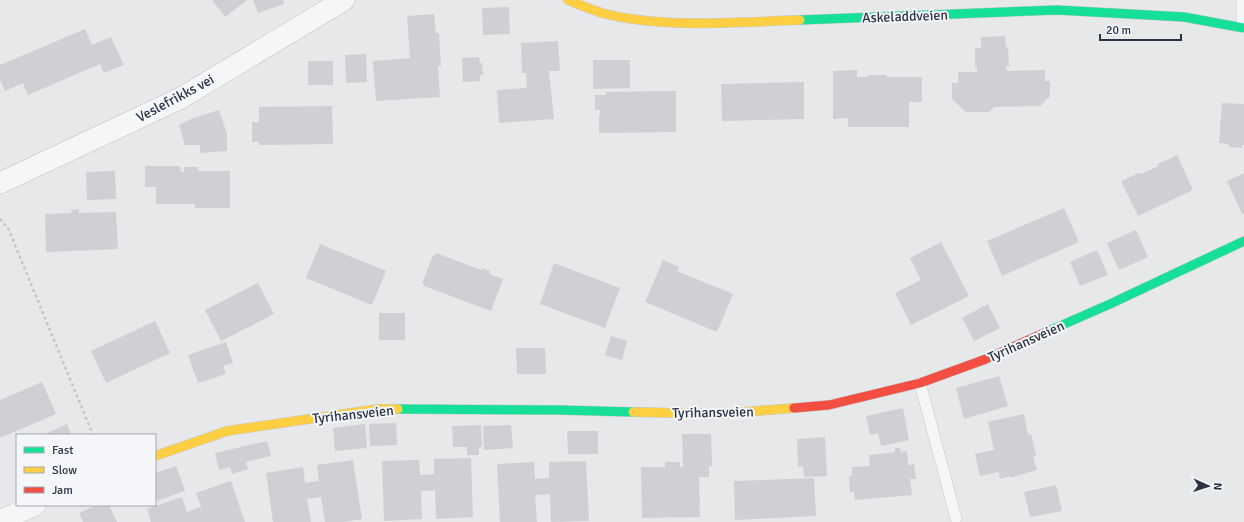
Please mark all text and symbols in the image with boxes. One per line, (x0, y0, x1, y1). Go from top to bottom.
street label: Askeladdveien (862, 7, 948, 26)
scale bar (1100, 16, 1181, 42)
text: 20 m (1106, 23, 1131, 38)
street label: Veslefrikks vei (133, 71, 217, 126)
street label: Tyrihansveien (985, 317, 1067, 366)
street label: Tyrihansveien (312, 402, 395, 427)
street label: Tyrihansveien (672, 403, 754, 422)
legend (16, 434, 156, 506)
text: Fast (52, 443, 73, 458)
text: Slow (52, 463, 77, 478)
north arrow (1188, 466, 1228, 506)
text: N (1211, 482, 1224, 491)
text: Jam (52, 483, 73, 498)

